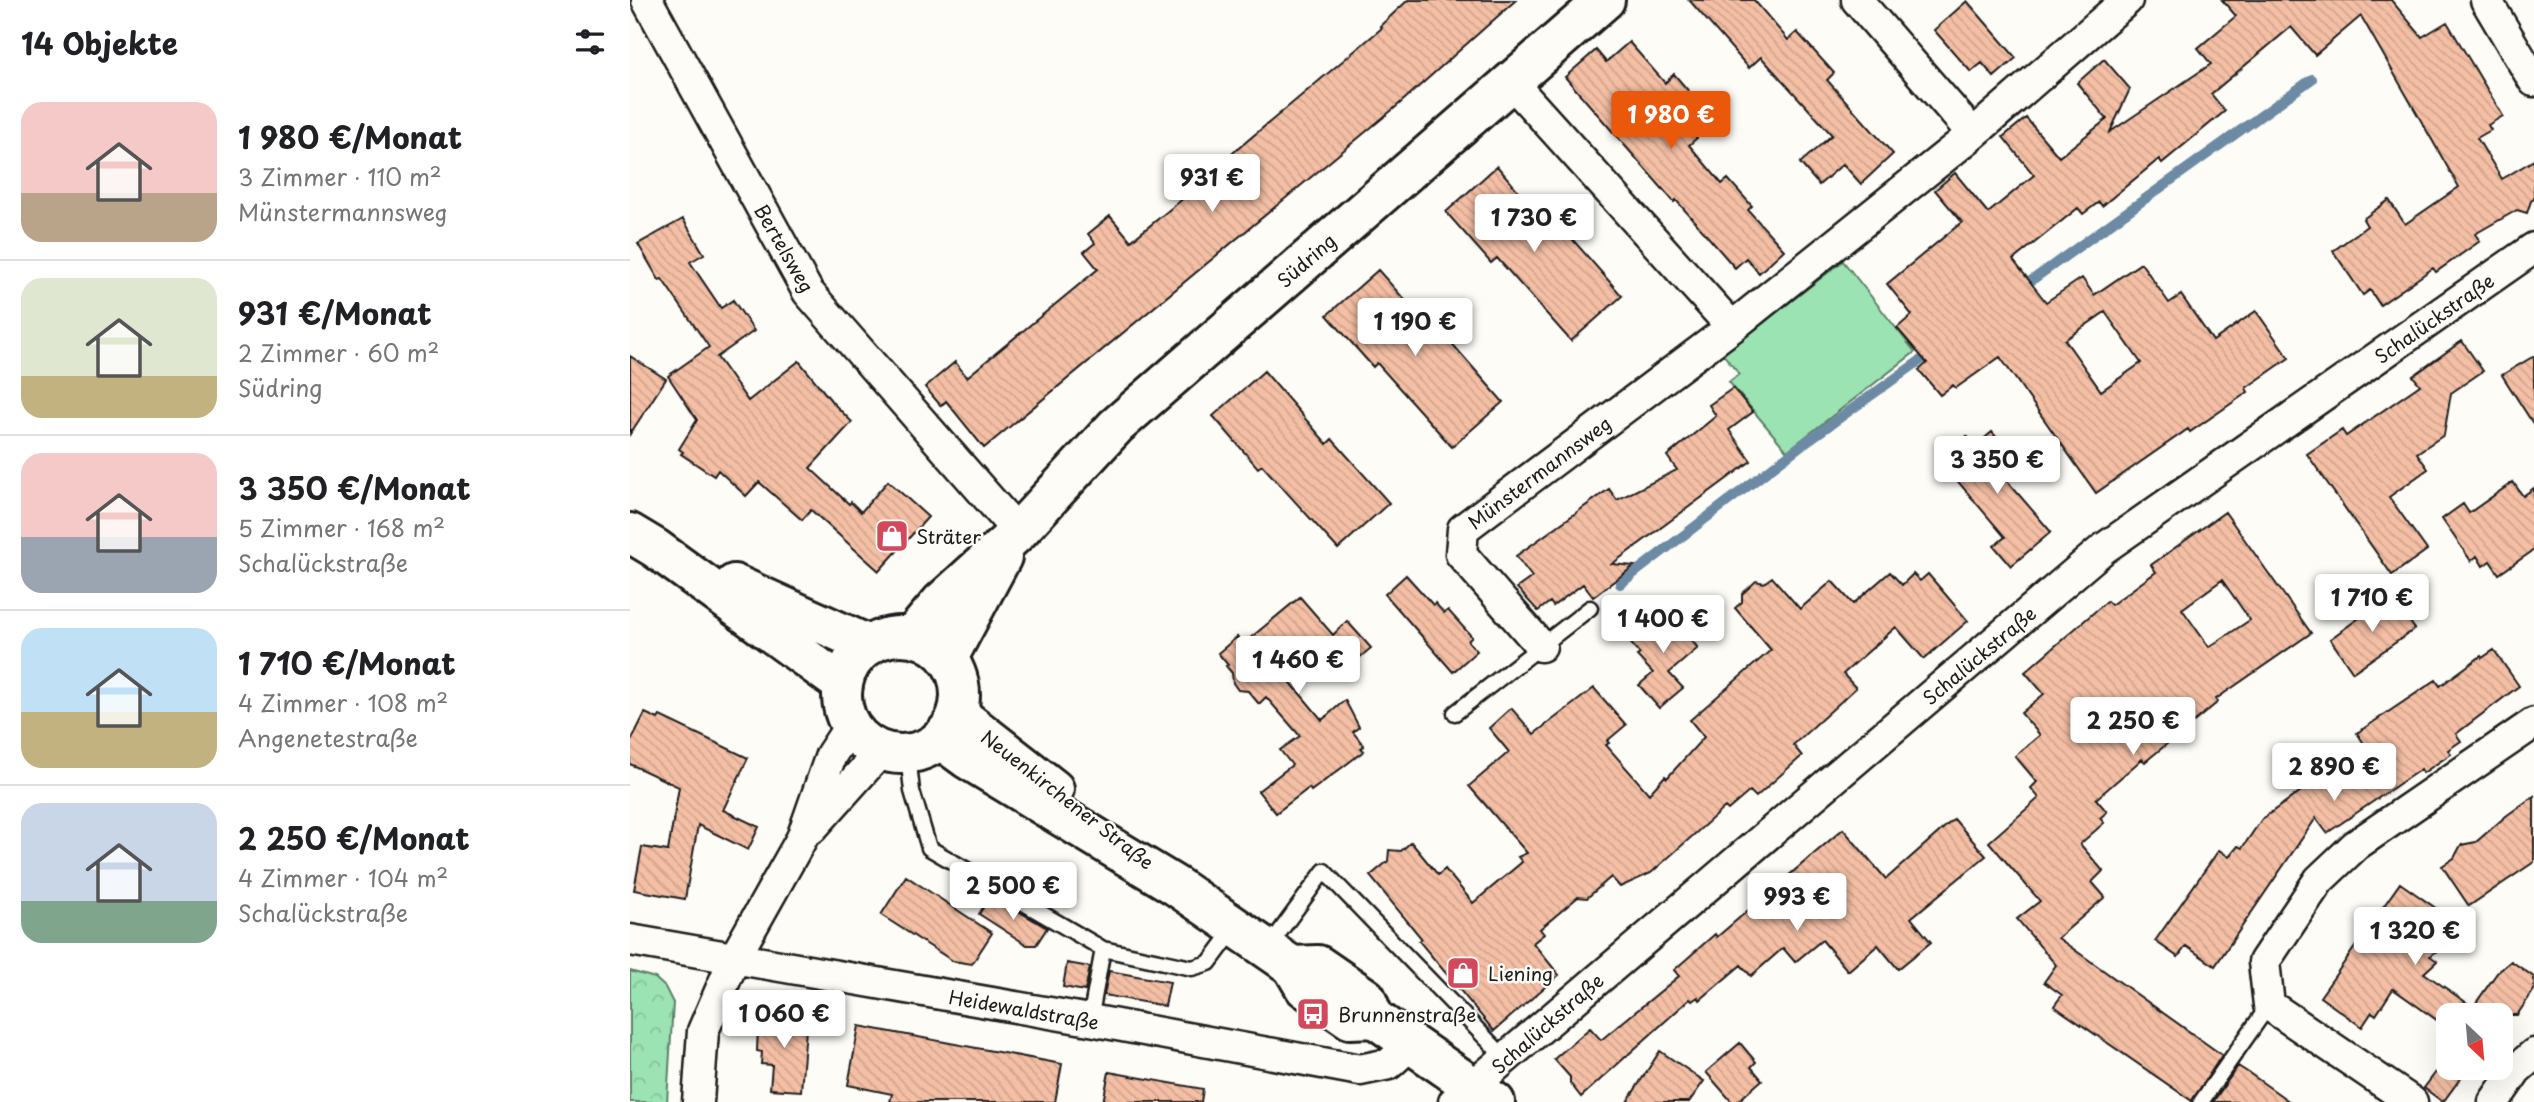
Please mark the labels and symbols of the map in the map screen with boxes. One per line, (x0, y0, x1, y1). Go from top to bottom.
pin: 1 980 € (1606, 92, 1736, 151)
pin: 931 € (1163, 154, 1261, 214)
pin: 1 730 € (1469, 194, 1599, 254)
street label: Bertelsweg (748, 198, 822, 298)
street label: Südring (1270, 227, 1342, 293)
street label: Schalückstraße (2368, 266, 2500, 370)
pin: 1 190 € (1350, 298, 1480, 358)
street label: Münstermannsweg (1461, 409, 1617, 535)
pin: 3 350 € (1932, 436, 2062, 496)
shop icon: Sträter (873, 517, 911, 555)
place label: Sträter (916, 522, 981, 550)
pin: 1 710 € (2307, 574, 2437, 634)
pin: 1 400 € (1598, 596, 1728, 655)
street label: Schalückstraße (1916, 599, 2042, 711)
pin: 1 460 € (1233, 636, 1363, 696)
pin: 2 250 € (2068, 698, 2198, 757)
street label: Neuenkirchener Straße (976, 723, 1160, 875)
pin: 2 890 € (2269, 744, 2399, 803)
pin: 2 500 € (948, 862, 1078, 922)
pin: 993 € (1748, 874, 1846, 933)
pin: 1 320 € (2350, 908, 2480, 967)
shop icon: Liening (1444, 954, 1482, 992)
place label: Liening (1488, 959, 1553, 987)
street label: Schalückstraße (1485, 966, 1609, 1080)
street label: Heidewaldstraße (947, 982, 1101, 1036)
pin: 1 060 € (719, 990, 849, 1050)
bus stop icon: Brunnenstraße (1294, 995, 1332, 1033)
place label: Brunnenstraße (1338, 1000, 1476, 1028)
north arrow (2436, 1003, 2513, 1080)

